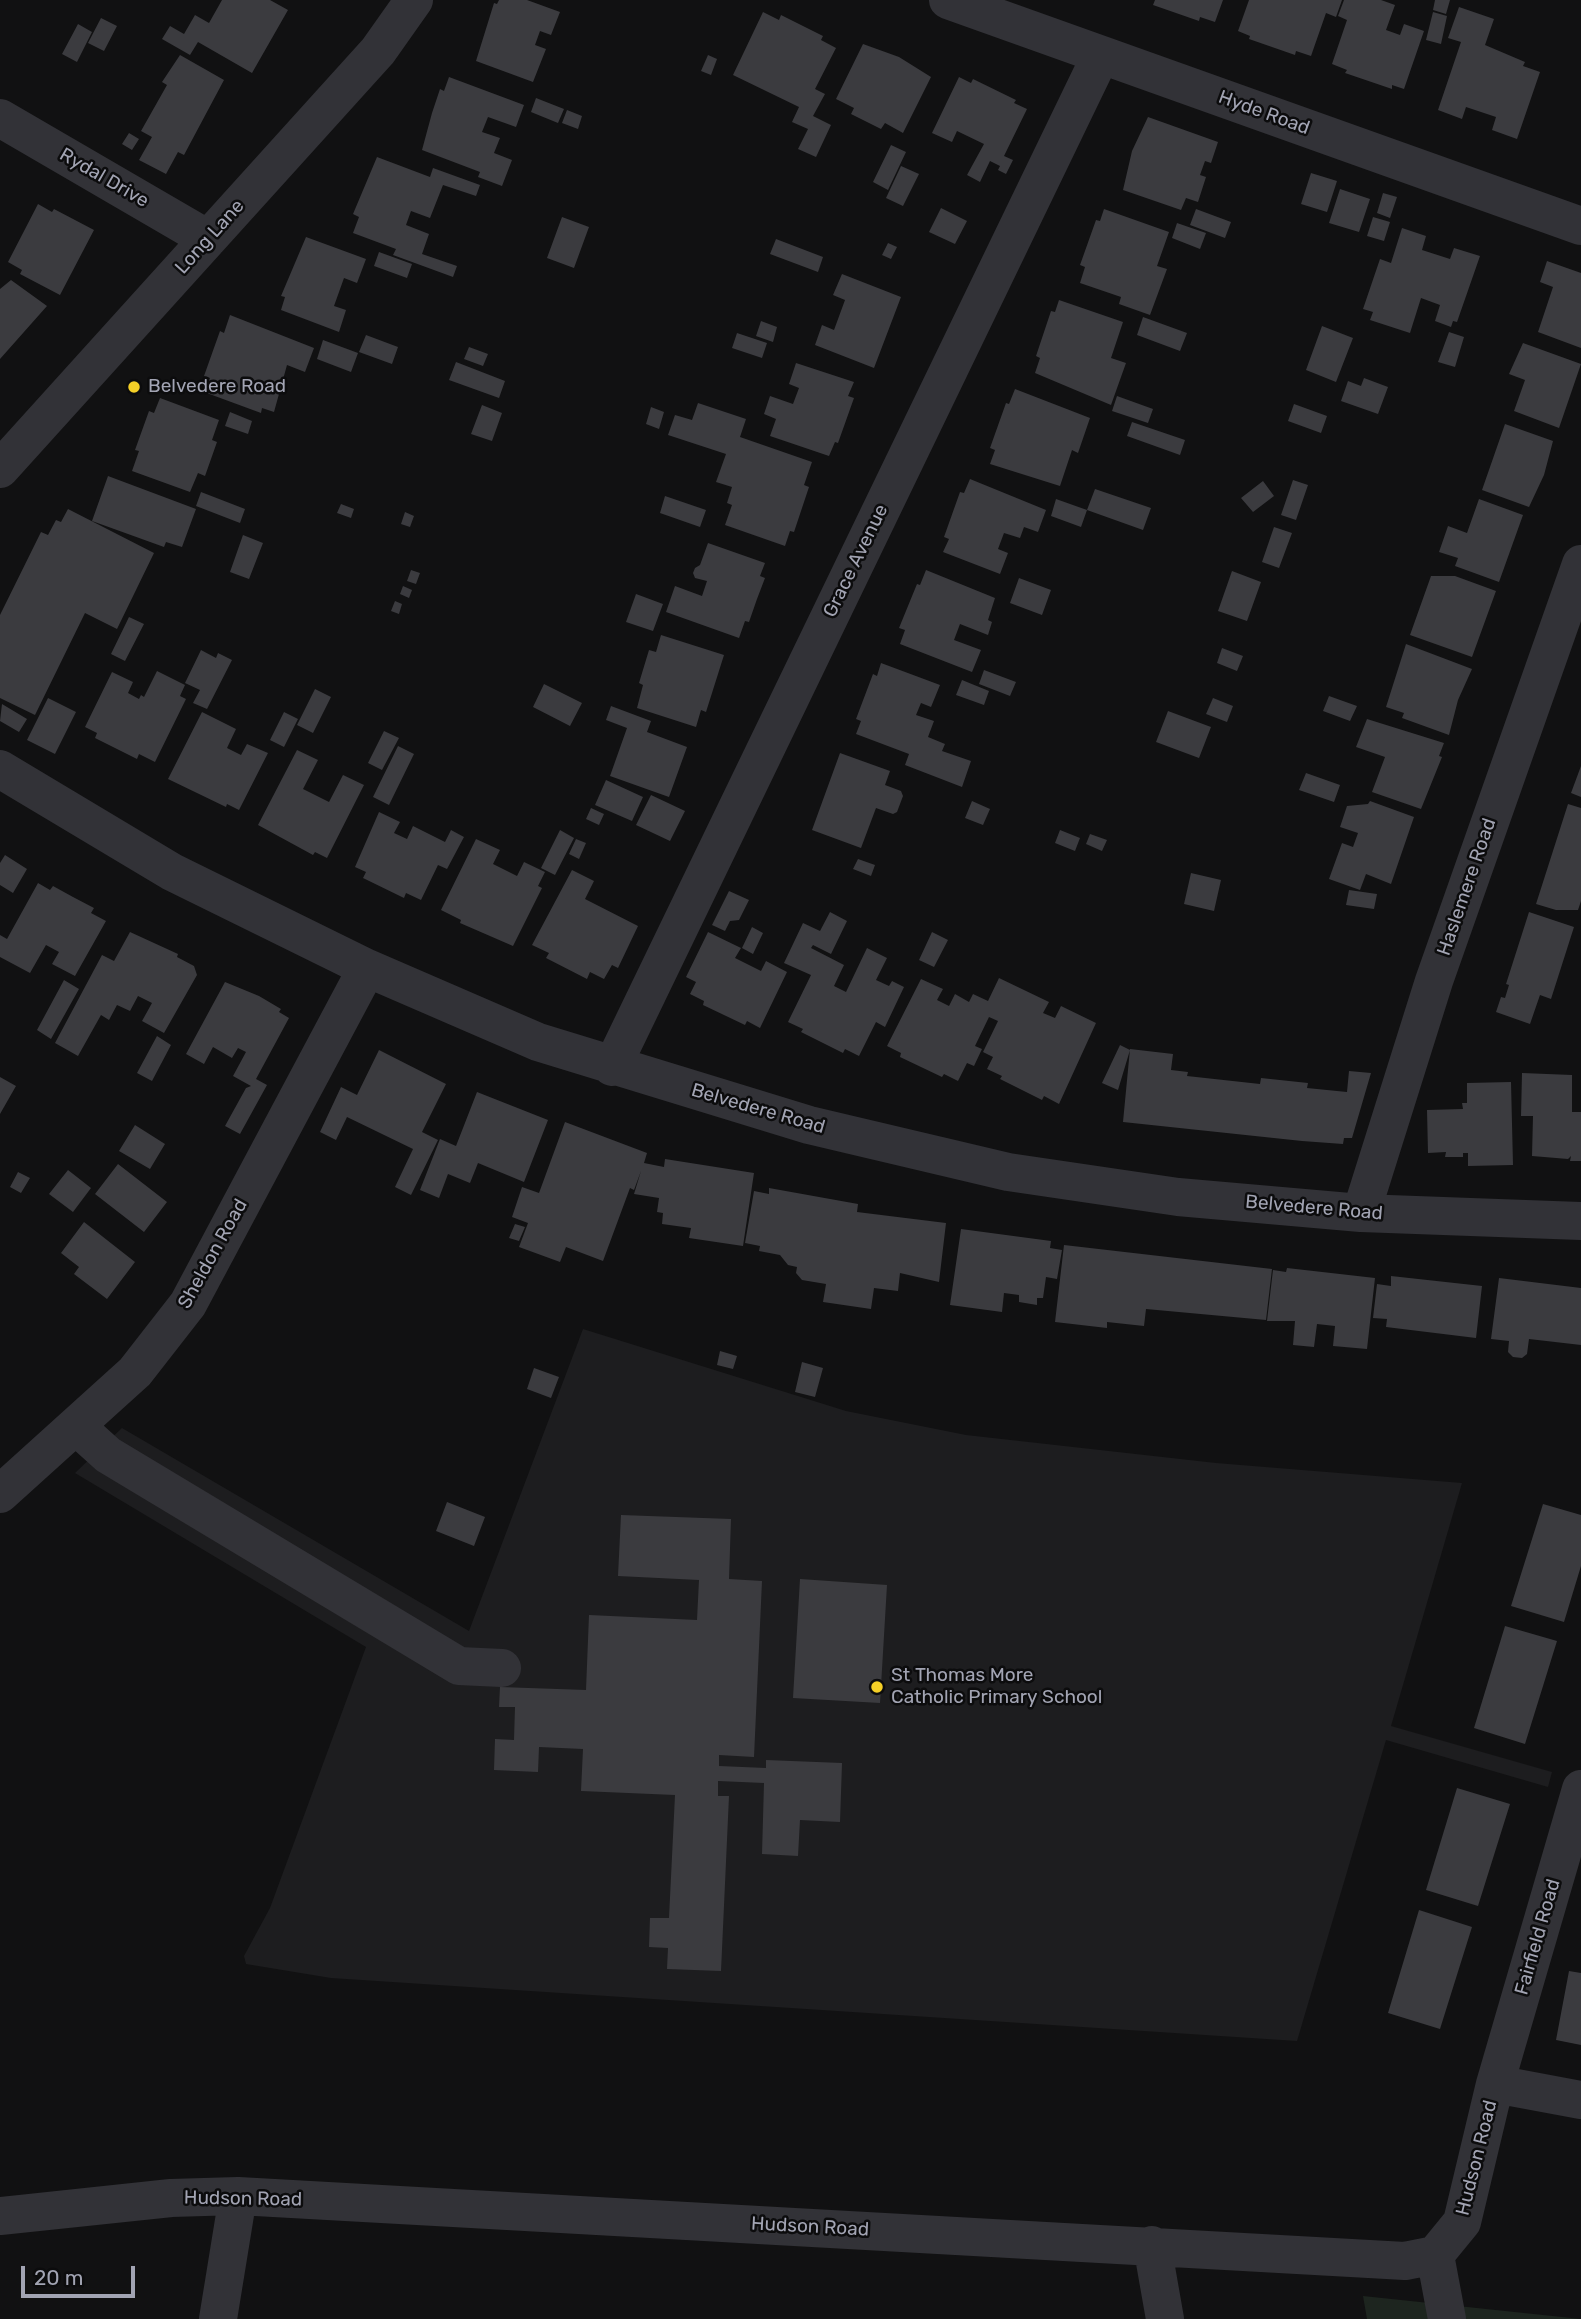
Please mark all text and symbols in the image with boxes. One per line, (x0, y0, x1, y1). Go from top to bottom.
street label: Hyde Road (1215, 86, 1313, 140)
street label: Rydal Drive (55, 143, 153, 213)
street label: Long Lane (171, 195, 249, 279)
place label: Belvedere Road (148, 376, 286, 398)
marker: Belvedere Road (126, 379, 142, 395)
street label: Grace Avenue (819, 501, 893, 621)
street label: Haslemere Road (1433, 815, 1501, 959)
street label: Belvedere Road (689, 1079, 827, 1139)
street label: Belvedere Road (1244, 1191, 1384, 1225)
street label: Sheldon Road (173, 1195, 253, 1313)
place label: St Thomas More Catholic Primary School (891, 1665, 1102, 1709)
marker: St Thomas More Catholic Primary School (869, 1679, 885, 1695)
street label: Fairfield Road (1511, 1876, 1565, 1998)
street label: Hudson Road (1452, 2098, 1502, 2218)
street label: Hudson Road (184, 2187, 302, 2211)
street label: Hudson Road (750, 2213, 870, 2241)
scale bar (24, 2252, 138, 2296)
text: 20 m (34, 2265, 83, 2290)

